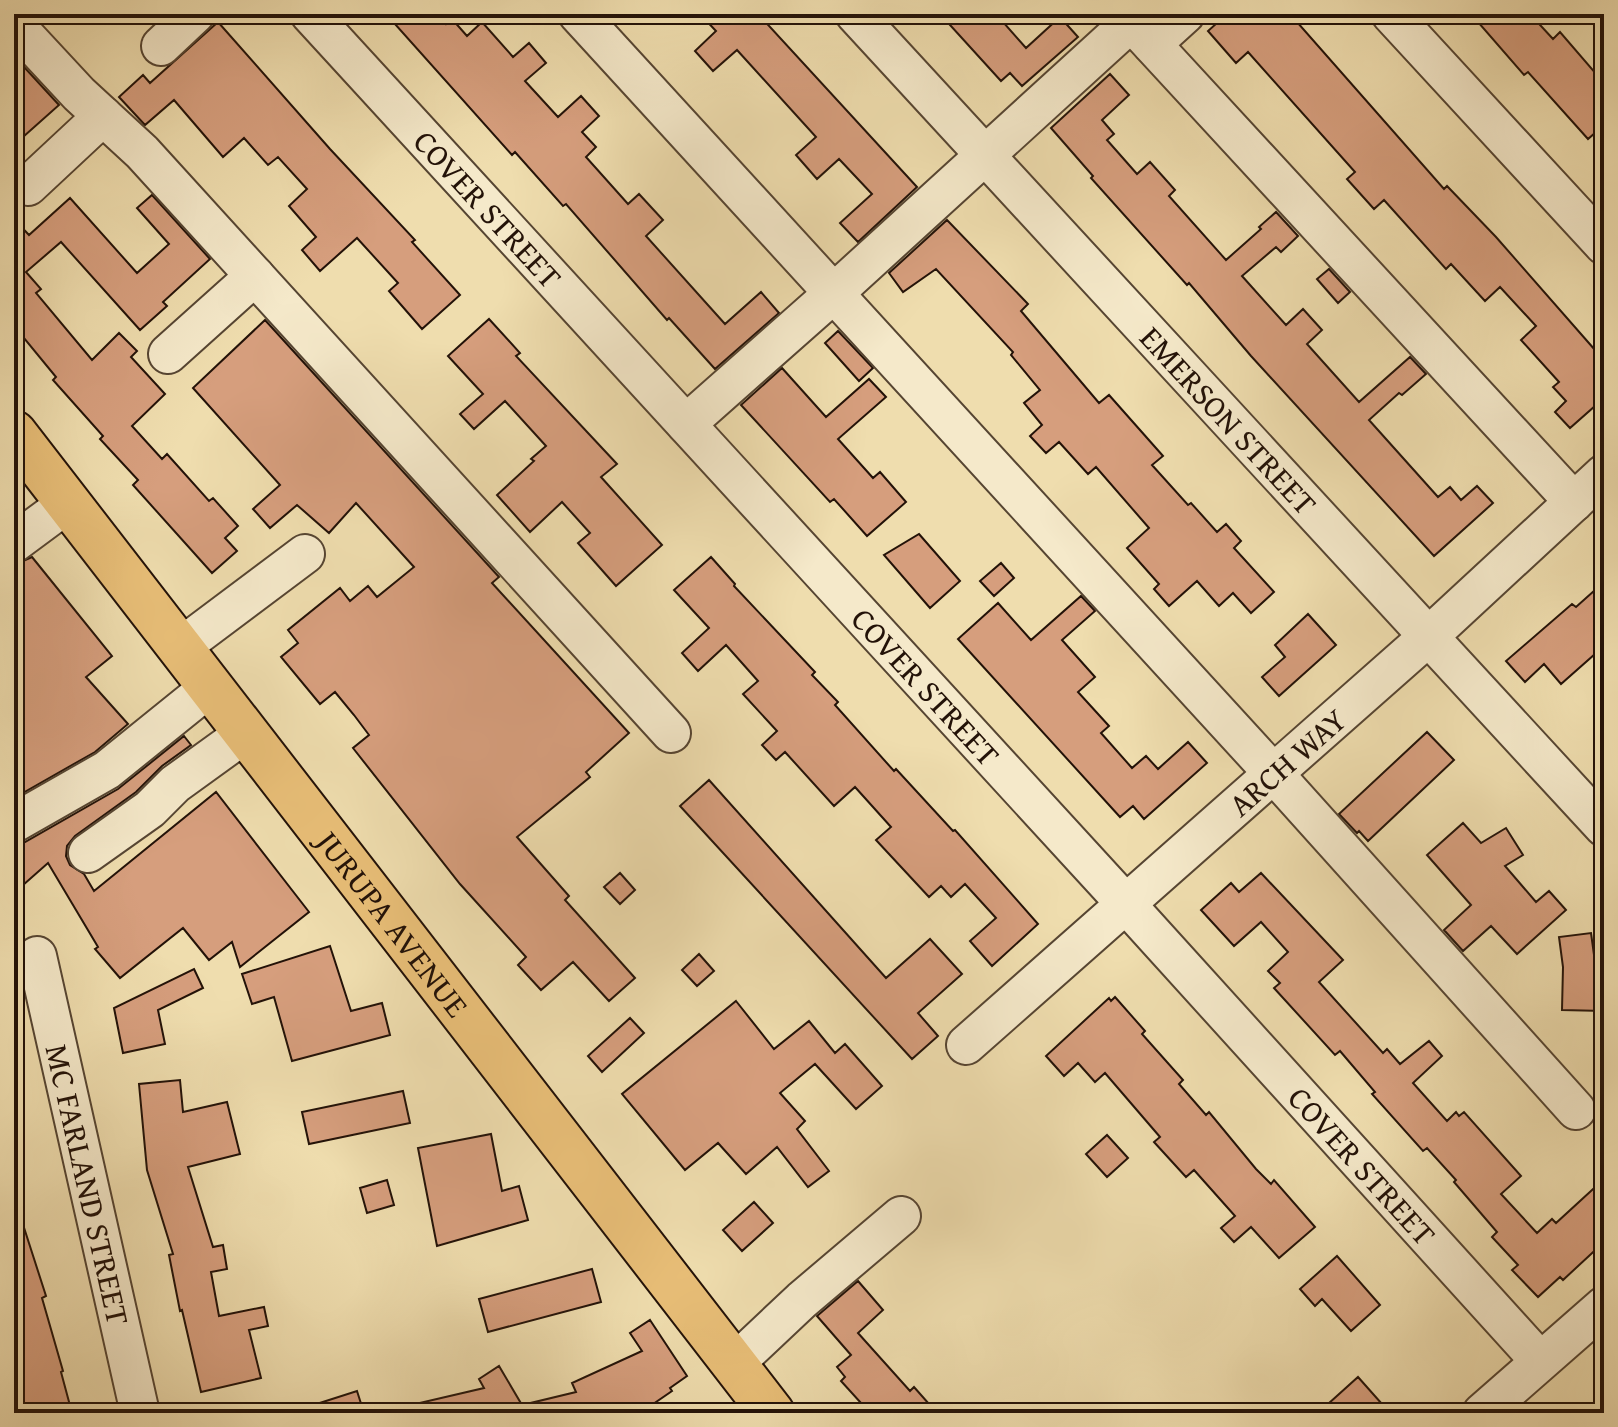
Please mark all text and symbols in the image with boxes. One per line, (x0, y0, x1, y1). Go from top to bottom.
street label: COVER STREET (403, 119, 574, 299)
street label: EMERSON STREET (1130, 315, 1328, 525)
street label: COVER STREET (841, 596, 1012, 776)
street label: ARCH WAY (1217, 696, 1356, 827)
street label: JURUPA AVENUE (304, 817, 481, 1027)
street label: MC FARLAND STREET (34, 1039, 143, 1329)
street label: COVER STREET (1278, 1075, 1448, 1256)

